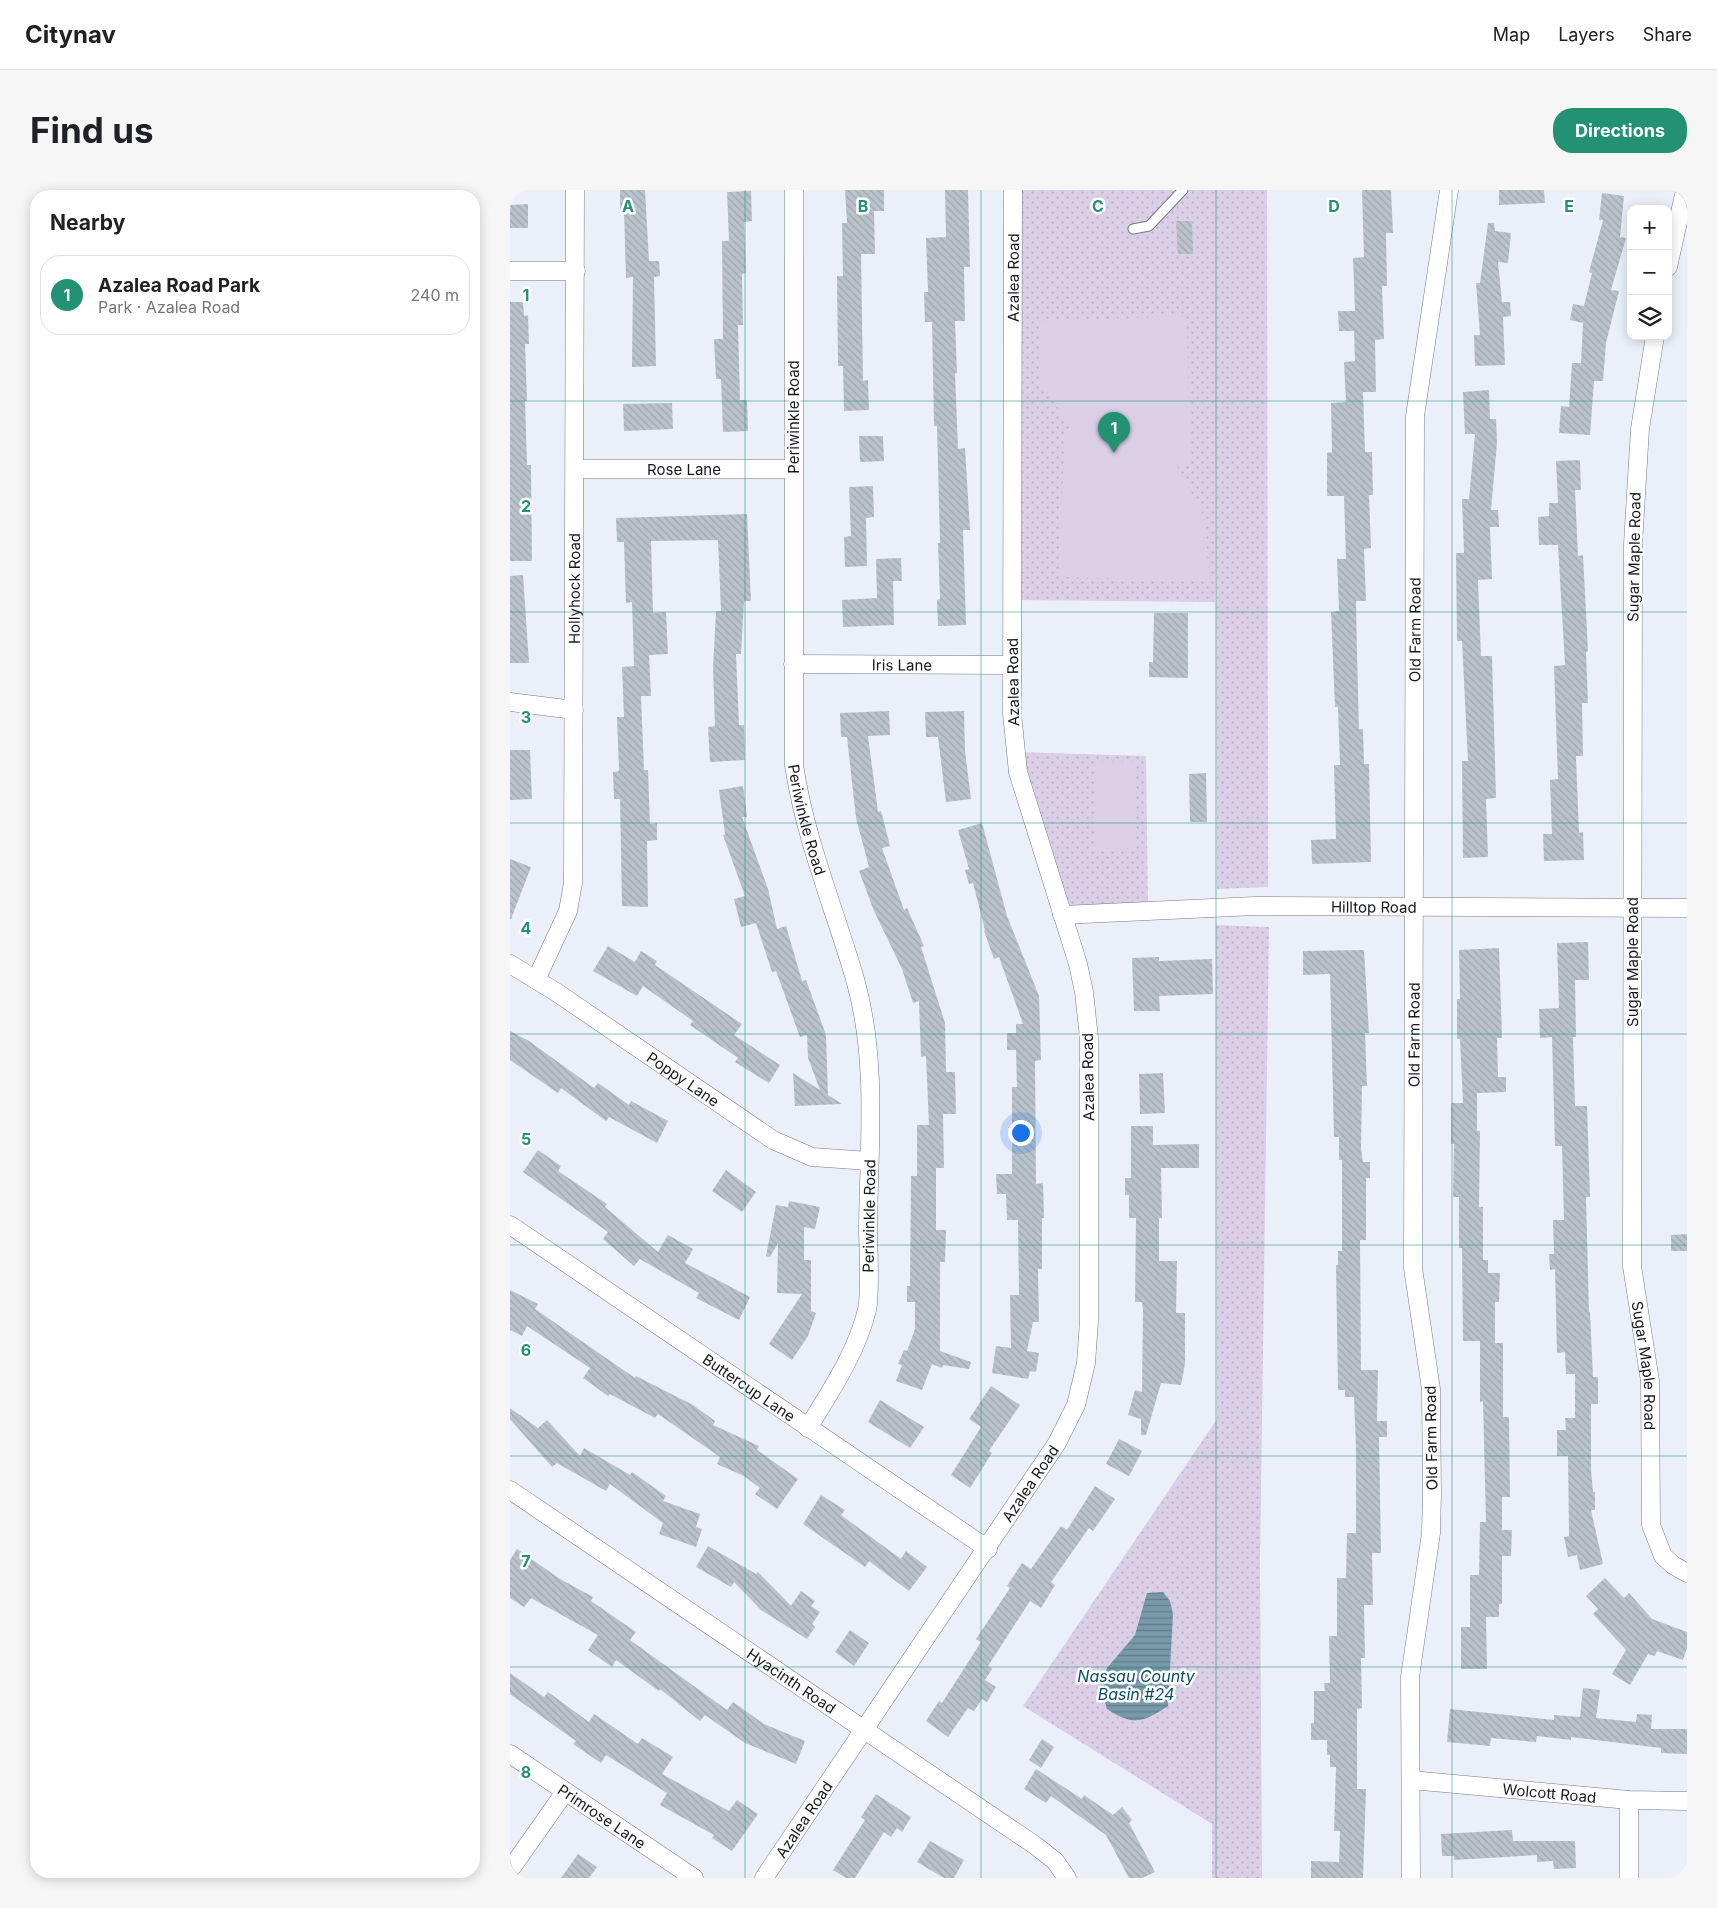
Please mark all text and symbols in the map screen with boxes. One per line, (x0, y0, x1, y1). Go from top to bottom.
text: Citynav (25, 20, 116, 49)
text: Map (1493, 24, 1530, 45)
text: Layers (1558, 24, 1615, 45)
text: Share (1643, 24, 1692, 45)
button: Directions (1553, 108, 1687, 153)
text: Find us (30, 109, 154, 151)
text: A (622, 196, 634, 216)
text: B (858, 196, 868, 216)
text: C (1092, 196, 1104, 216)
text: D (1328, 196, 1340, 216)
text: E (1564, 196, 1574, 216)
map controls (1627, 205, 1672, 340)
button: + (1627, 205, 1672, 250)
text: Nearby (50, 210, 125, 235)
street label: Azalea Road (1003, 233, 1022, 322)
button: − (1627, 250, 1672, 295)
text: Azalea Road Park (98, 274, 260, 297)
text: 1 (64, 285, 70, 305)
text: 240 m (411, 285, 459, 305)
text: 1 (523, 285, 529, 305)
button: layers (1627, 295, 1672, 340)
text: Park · Azalea Road (98, 297, 240, 317)
street label: Periwinkle Road (784, 360, 803, 474)
pin: 1 (1098, 412, 1130, 453)
street label: Rose Lane (647, 460, 721, 479)
street label: Sugar Maple Road (1623, 492, 1645, 622)
text: 2 (521, 496, 531, 516)
street label: Hollyhock Road (564, 533, 584, 644)
street label: Old Farm Road (1405, 577, 1424, 682)
street label: Azalea Road (1003, 638, 1023, 726)
street label: Iris Lane (872, 655, 932, 674)
text: 3 (521, 707, 531, 727)
street label: Periwinkle Road (784, 763, 830, 877)
street label: Hilltop Road (1331, 897, 1417, 916)
street label: Sugar Maple Road (1623, 897, 1642, 1027)
text: 4 (521, 918, 532, 938)
street label: Old Farm Road (1404, 982, 1423, 1087)
street label: Azalea Road (1078, 1033, 1098, 1121)
street label: Poppy Lane (643, 1047, 723, 1110)
your location (1008, 1120, 1034, 1146)
text: 5 (521, 1129, 531, 1149)
street label: Periwinkle Road (859, 1159, 879, 1273)
street label: Sugar Maple Road (1628, 1300, 1660, 1430)
text: 6 (521, 1340, 531, 1360)
street label: Buttercup Lane (699, 1349, 799, 1425)
street label: Old Farm Road (1421, 1385, 1441, 1491)
street label: Azalea Road (997, 1441, 1063, 1525)
text: 7 (521, 1551, 531, 1571)
street label: Hyacinth Road (743, 1644, 840, 1717)
water label: Nassau County Basin #24 (1077, 1666, 1196, 1704)
text: 8 (521, 1762, 531, 1782)
street label: Azalea Road (771, 1777, 836, 1861)
street label: Wolcott Road (1502, 1779, 1597, 1806)
street label: Primrose Lane (554, 1780, 650, 1852)

